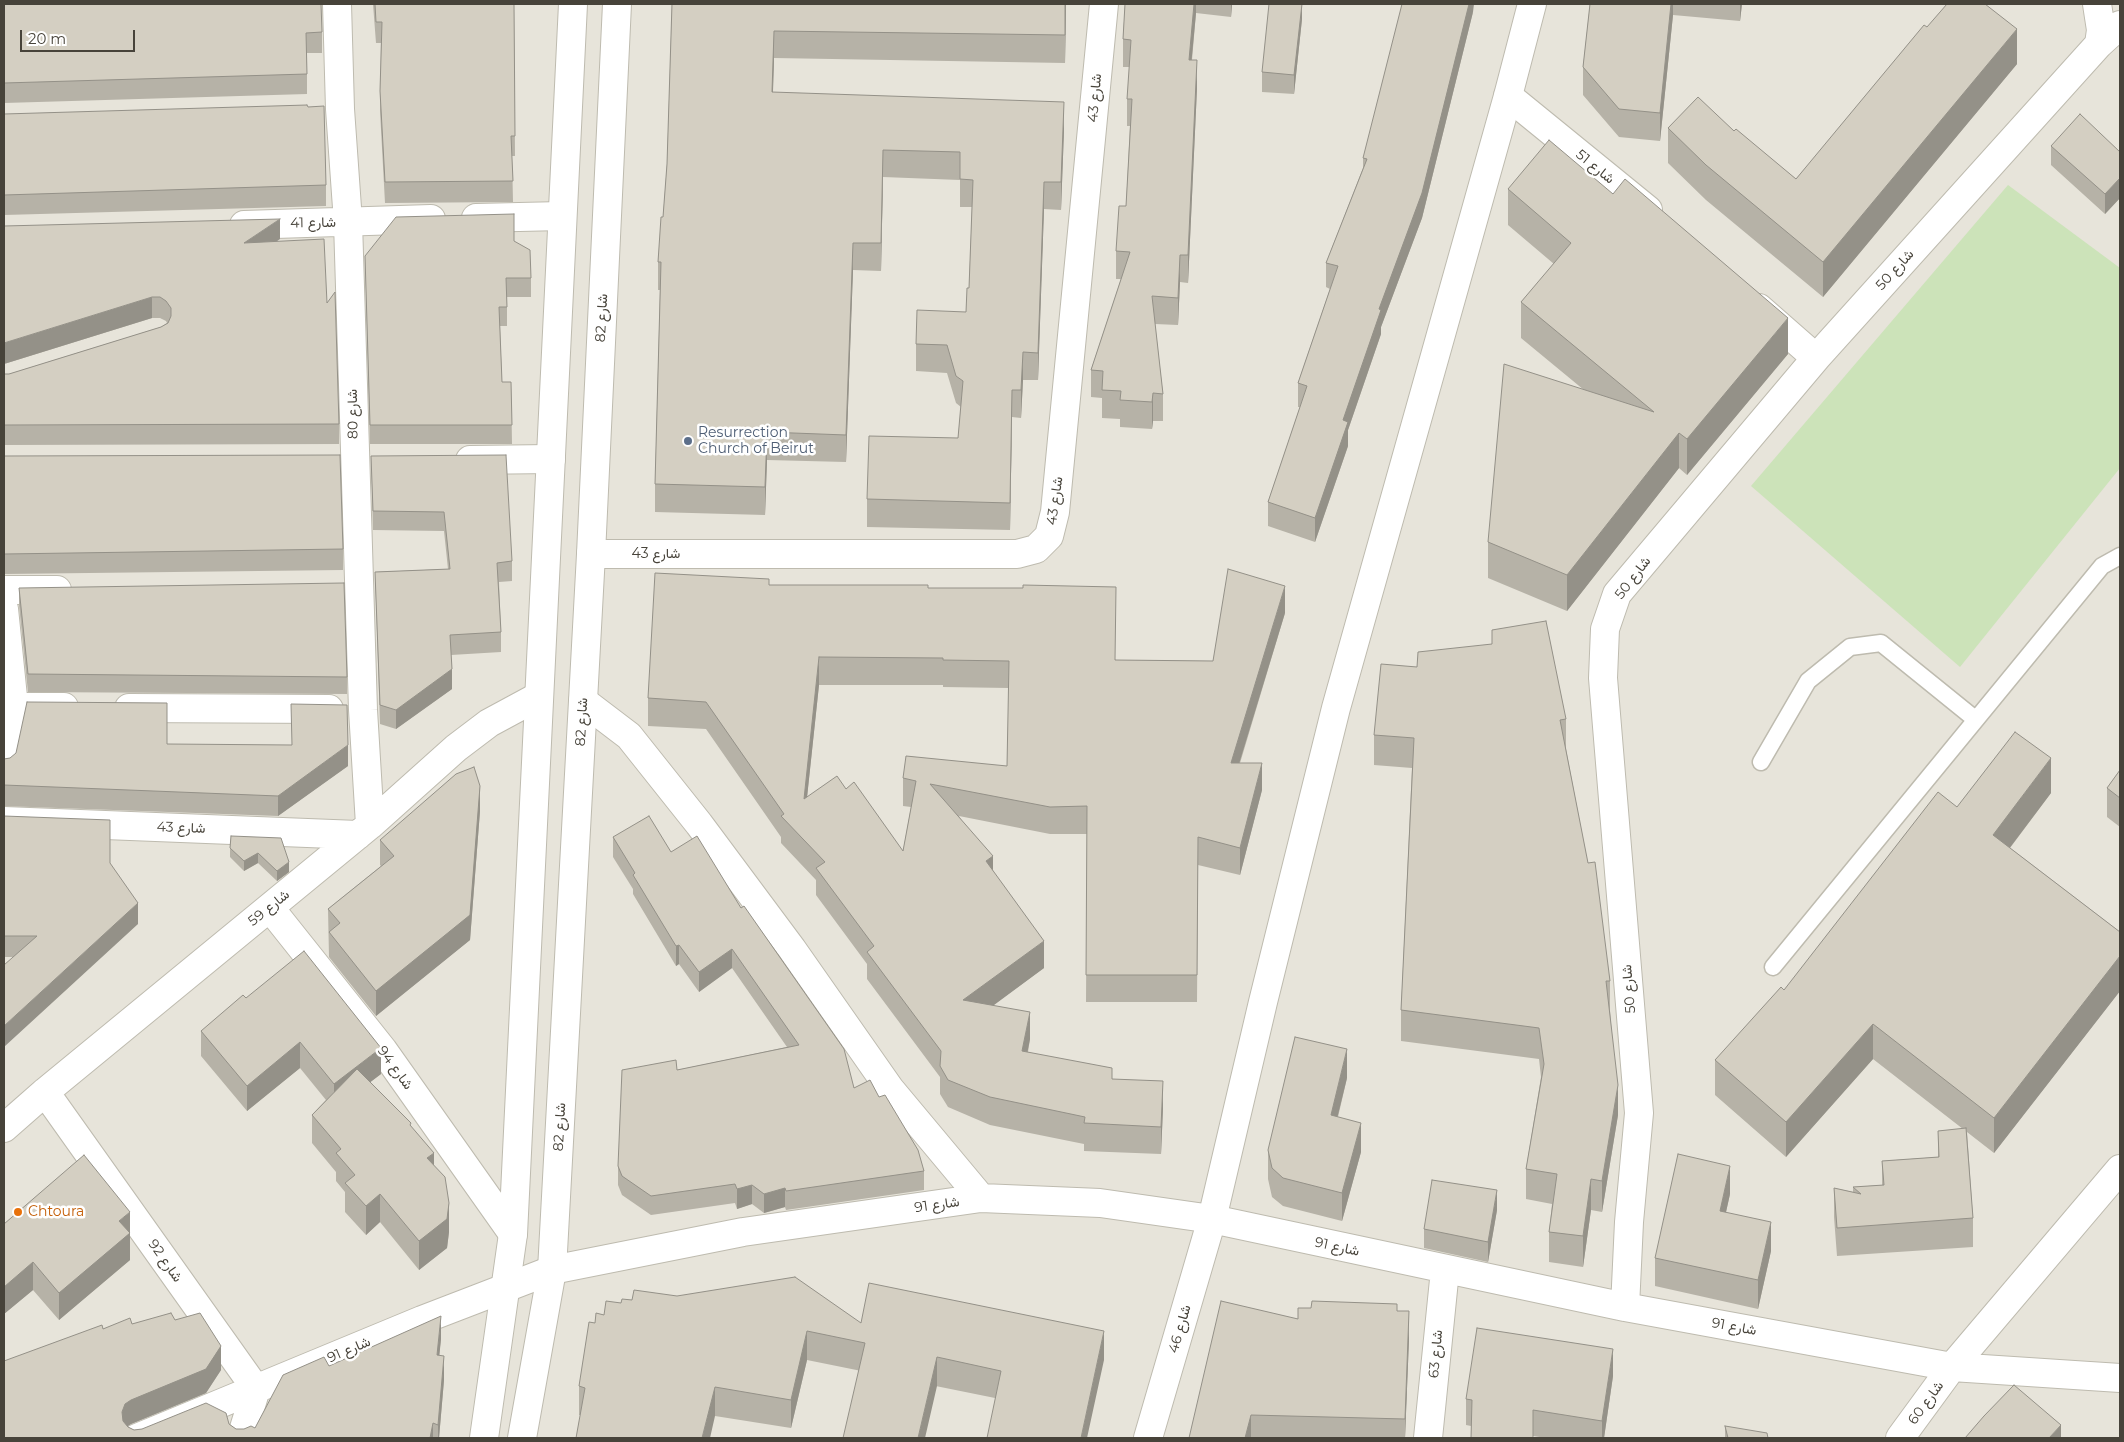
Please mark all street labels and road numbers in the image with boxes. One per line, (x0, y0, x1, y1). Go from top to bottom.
street label: شارع 43 (1085, 73, 1105, 123)
street label: شارع 51 (1572, 146, 1618, 188)
street label: شارع 41 (290, 214, 336, 232)
street label: شارع 50 (1872, 246, 1918, 294)
street label: شارع 82 (592, 293, 612, 343)
street label: شارع 80 (344, 389, 362, 439)
street label: شارع 43 (1043, 476, 1067, 526)
street label: شارع 43 (632, 546, 680, 562)
street label: شارع 50 (1612, 553, 1654, 603)
street label: شارع 82 (572, 697, 592, 747)
street label: شارع 43 (156, 819, 206, 837)
street label: شارع 59 (245, 886, 293, 930)
street label: شارع 50 (1618, 964, 1640, 1014)
street label: شارع 94 (374, 1043, 416, 1093)
street label: شارع 82 (550, 1102, 570, 1152)
street label: شارع 91 (913, 1194, 961, 1216)
street label: شارع 91 (1313, 1234, 1361, 1260)
street label: شارع 92 (144, 1236, 186, 1286)
street label: شارع 46 (1165, 1303, 1195, 1355)
street label: شارع 91 (1710, 1315, 1758, 1339)
street label: شارع 63 (1426, 1329, 1446, 1379)
street label: شارع 91 (325, 1333, 373, 1367)
street label: شارع 60 (1905, 1378, 1947, 1428)

